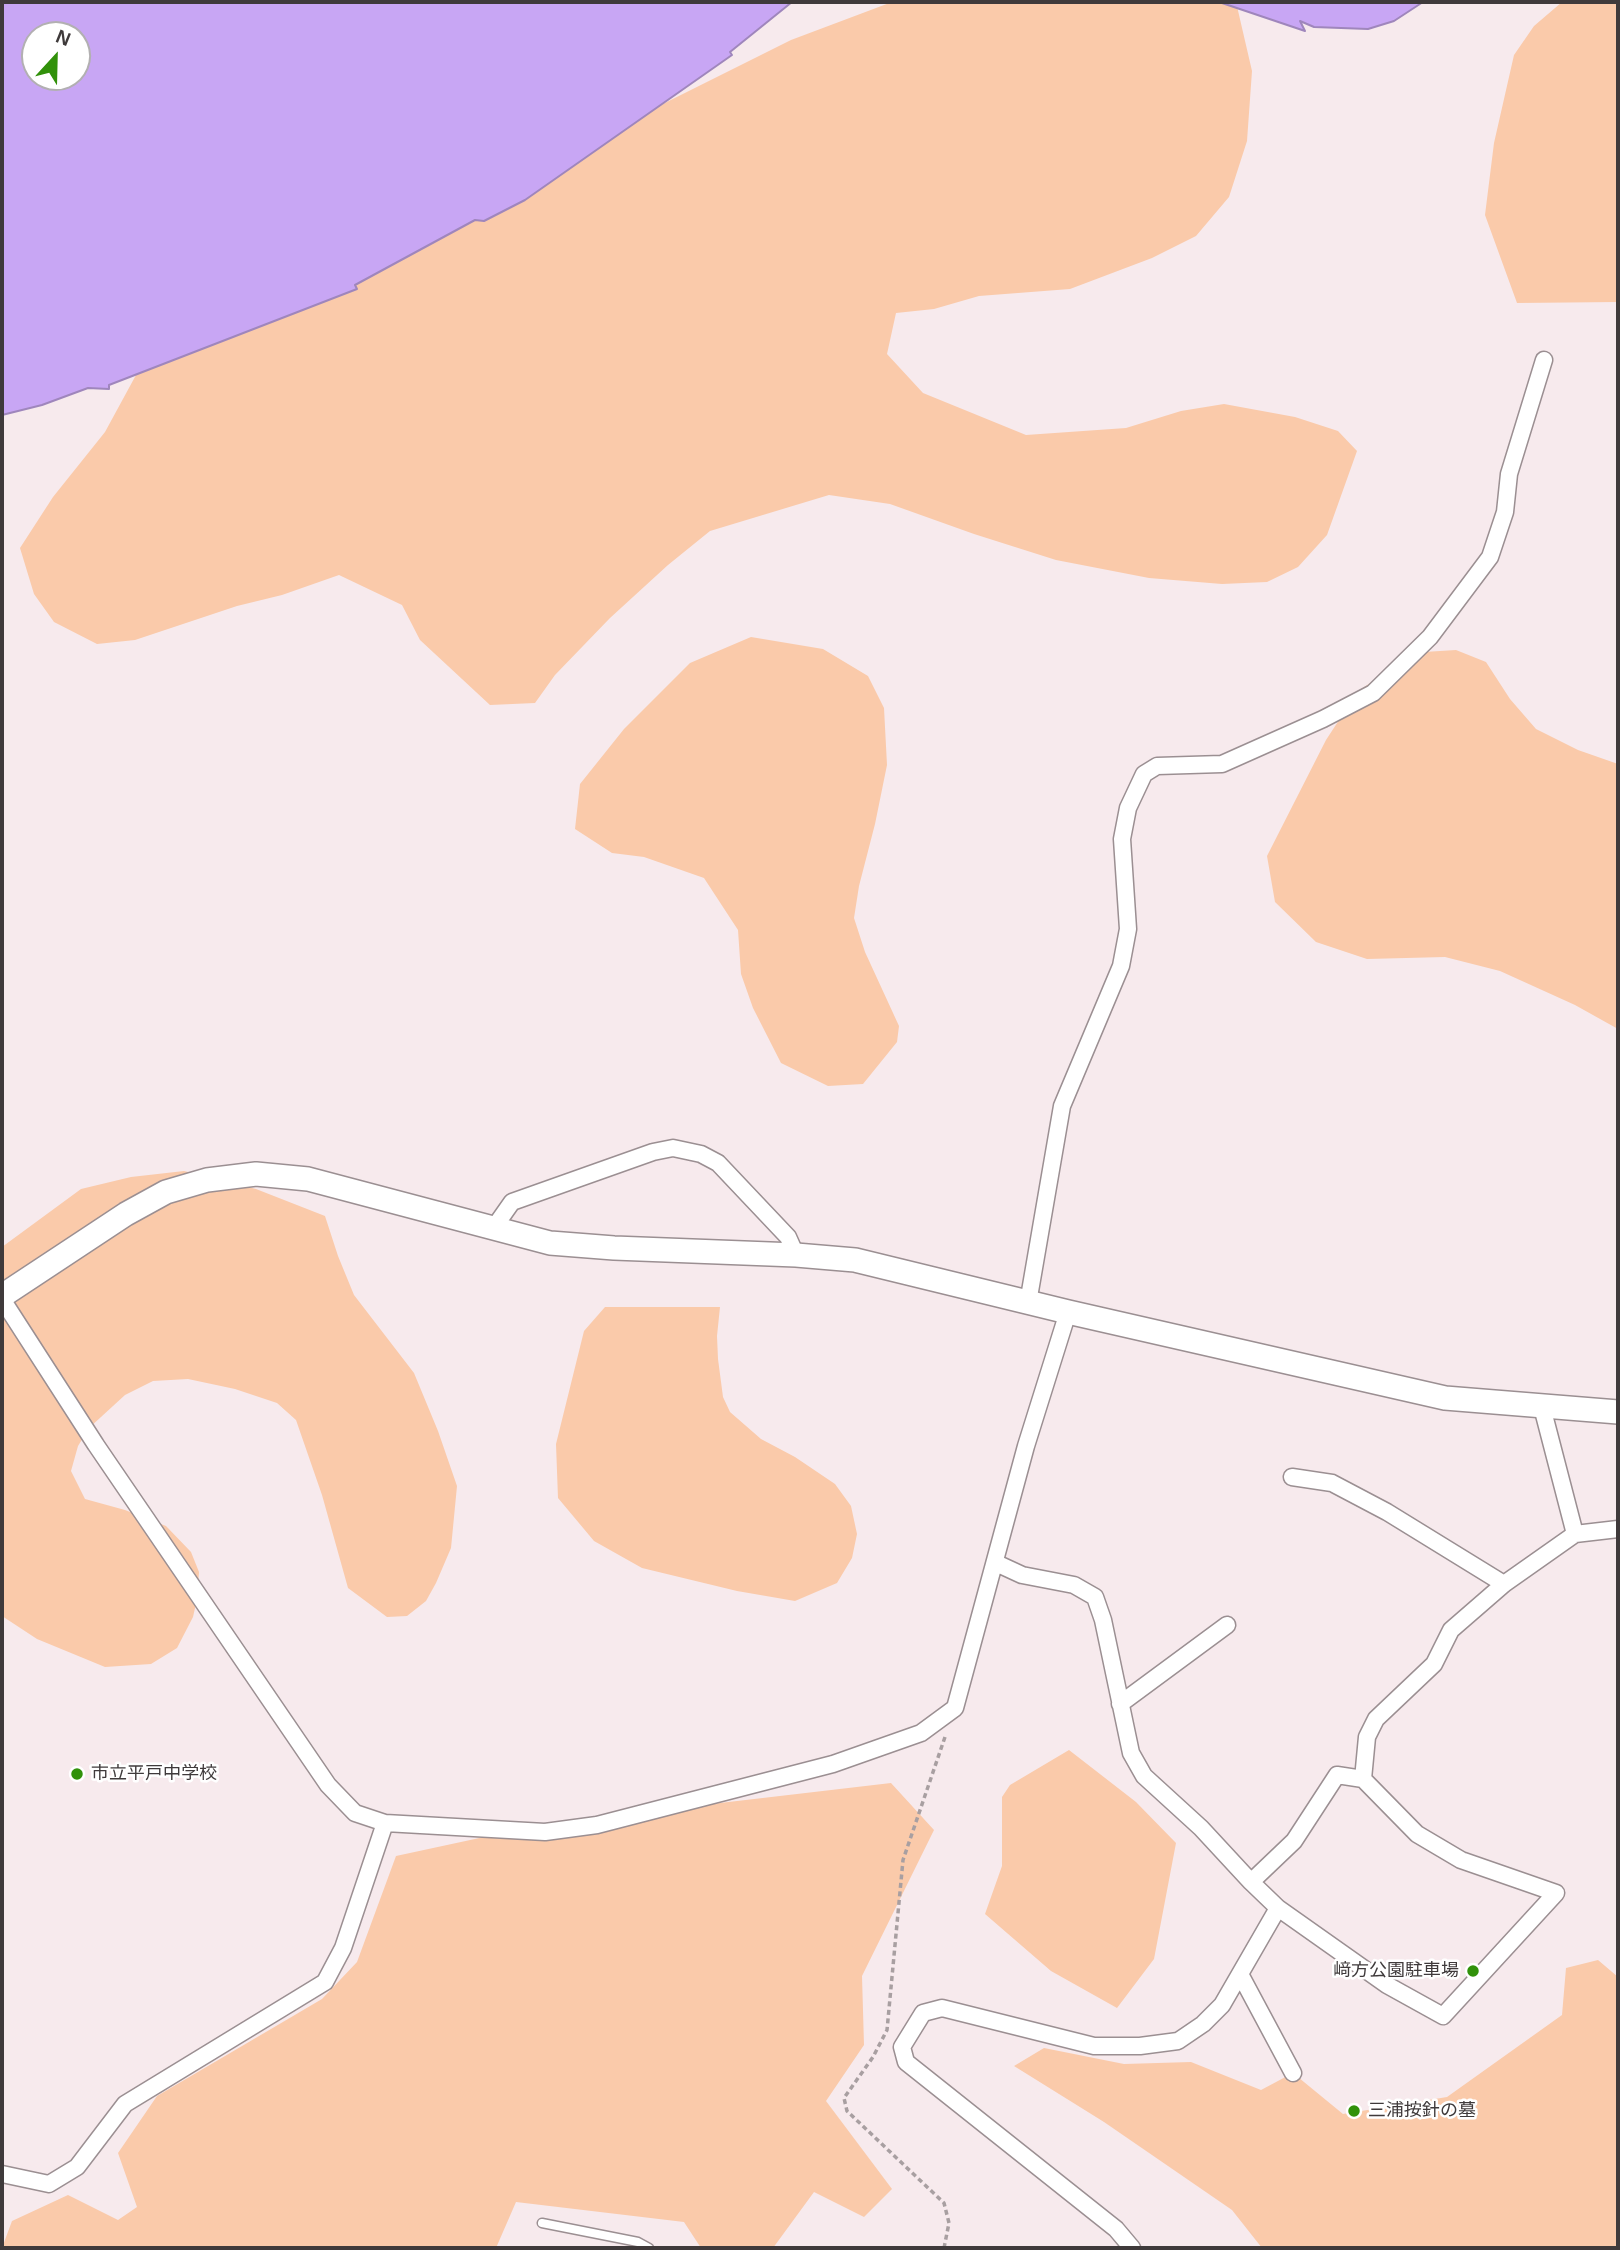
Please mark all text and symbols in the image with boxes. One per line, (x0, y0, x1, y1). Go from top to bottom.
north arrow (21, 21, 91, 91)
text: N (53, 26, 74, 50)
place label: 市立平戸中学校 (91, 1763, 217, 1785)
marker: 市立平戸中学校 (69, 1766, 85, 1782)
place label: 﨑方公園駐車場 (1333, 1960, 1459, 1982)
marker: 﨑方公園駐車場 (1465, 1963, 1481, 1979)
place label: 三浦按針の墓 (1368, 2100, 1476, 2122)
marker: 三浦按針の墓 (1346, 2103, 1362, 2119)

